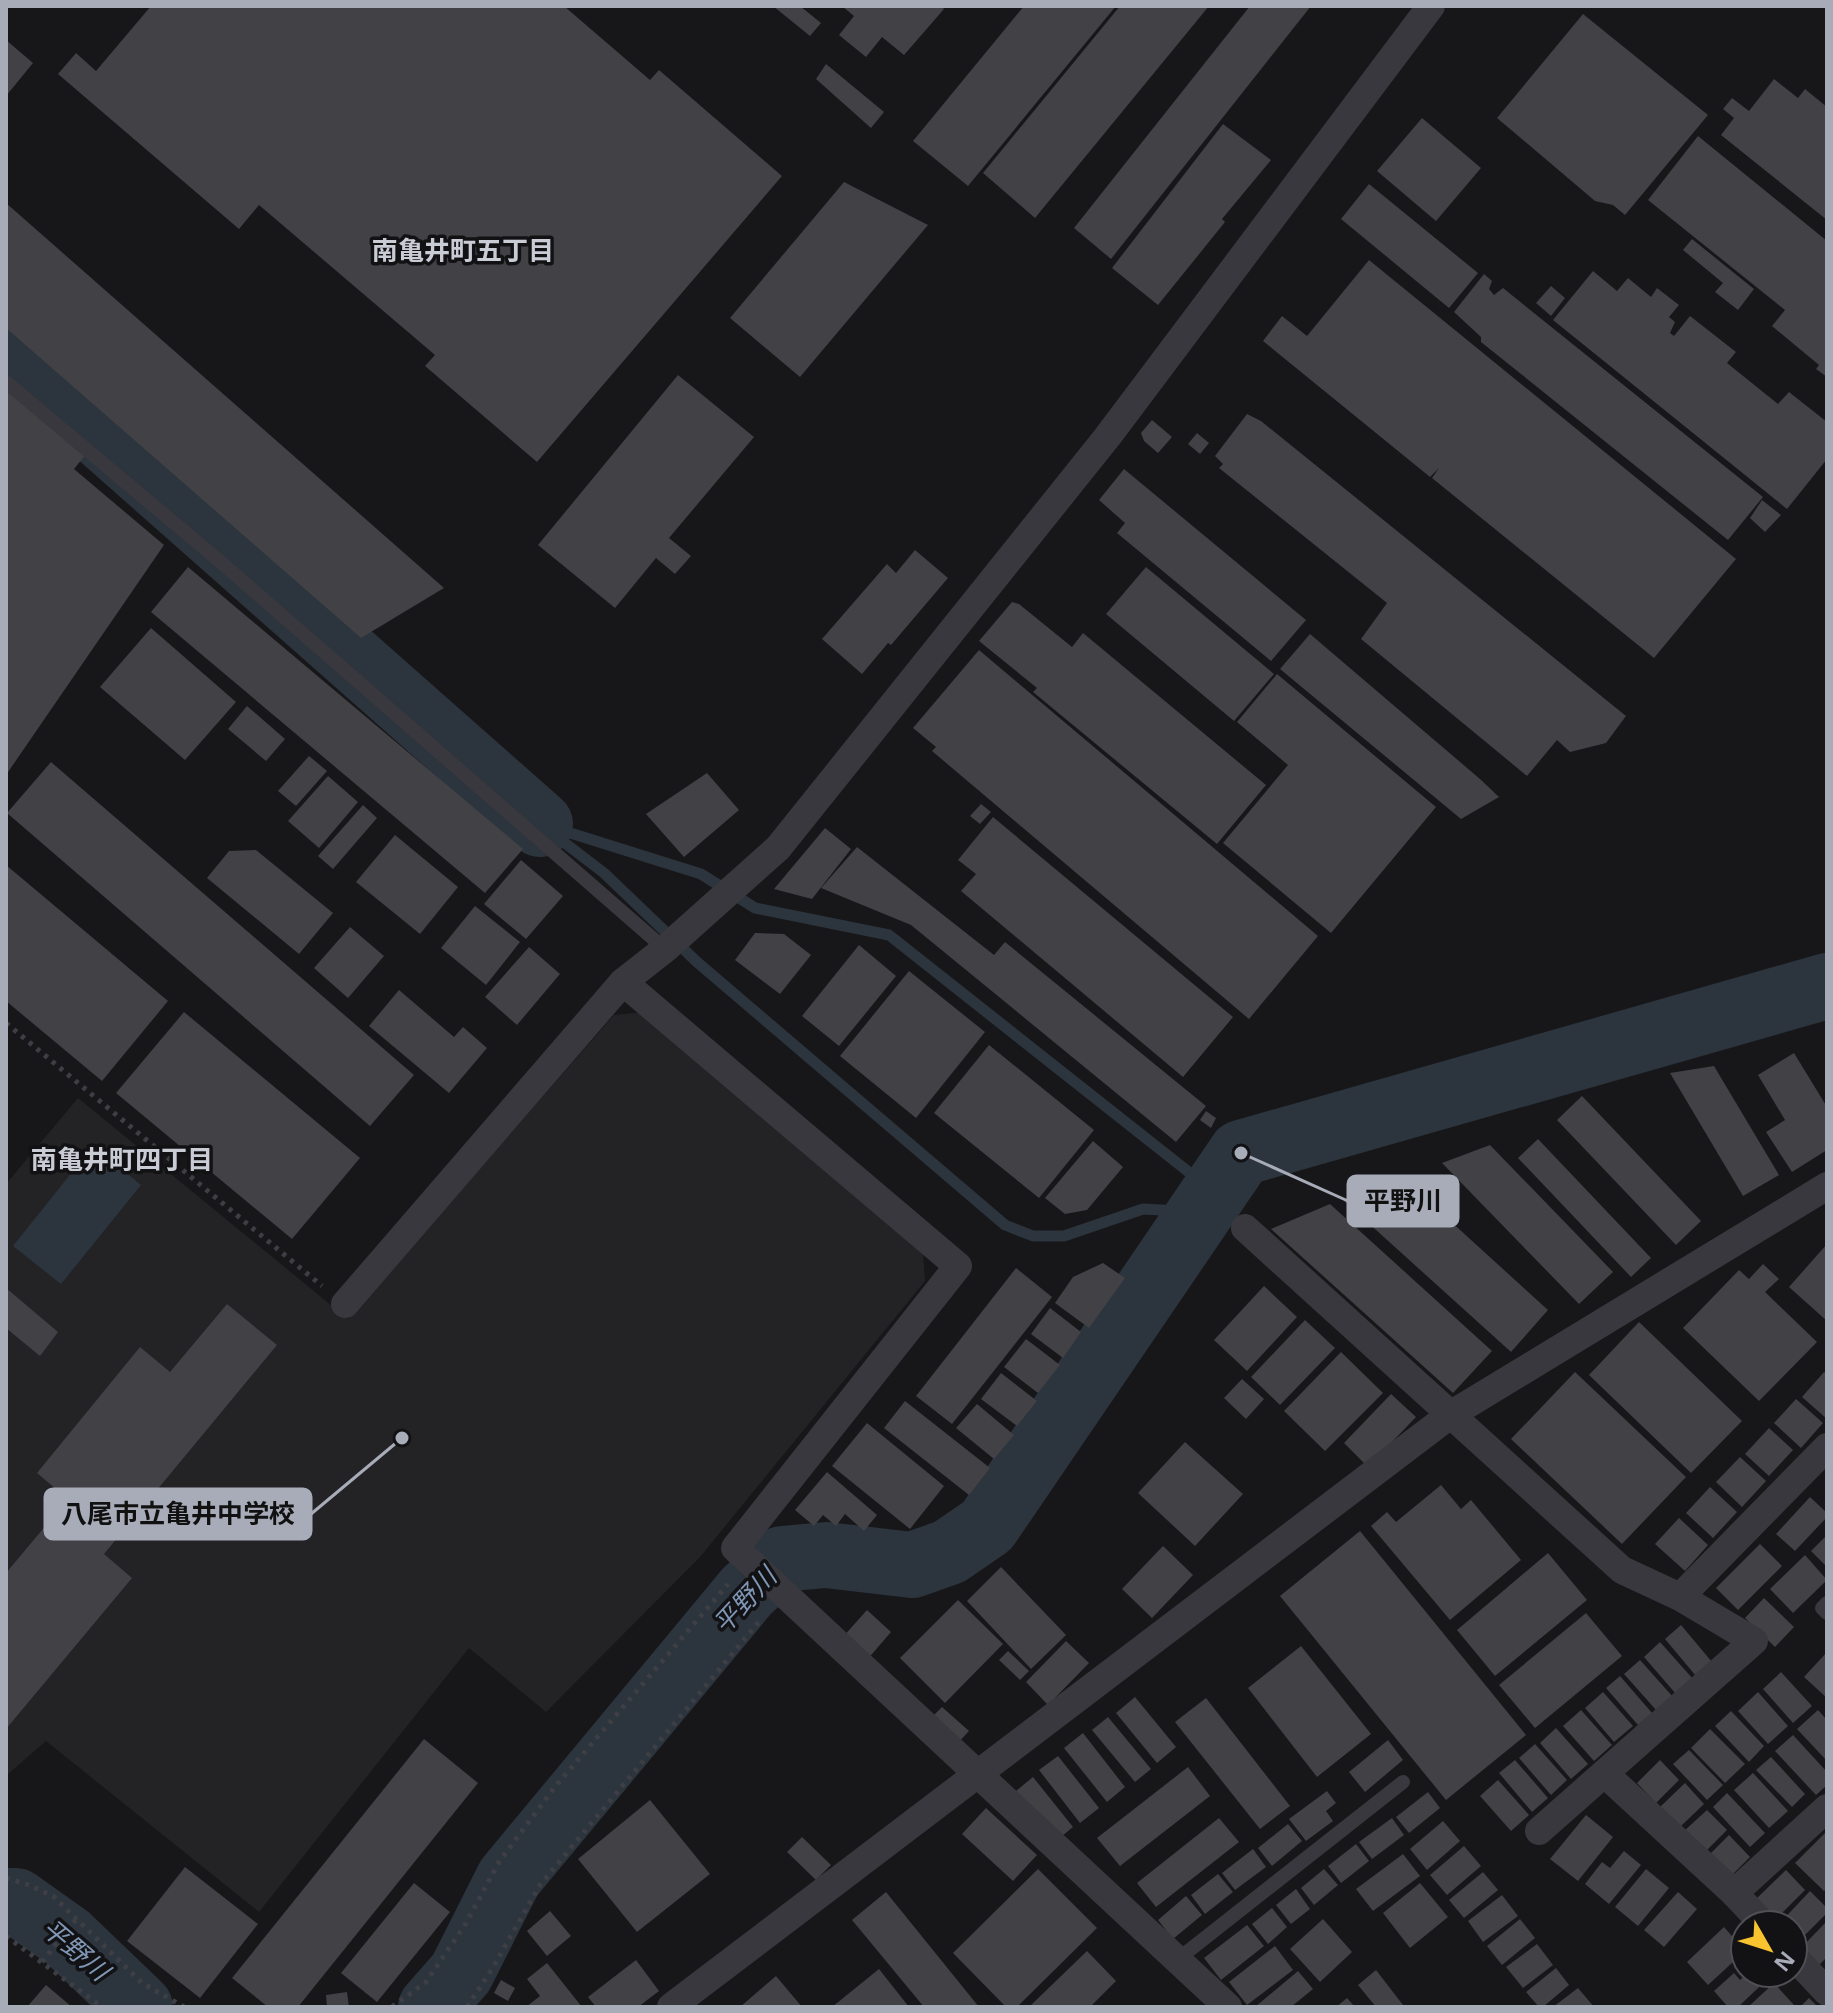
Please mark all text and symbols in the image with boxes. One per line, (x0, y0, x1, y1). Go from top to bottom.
district label: 南亀井町五丁目 (372, 232, 554, 268)
district label: 南亀井町四丁目 (31, 1141, 213, 1177)
callout: 平野川 (1348, 1176, 1458, 1226)
text: 平野川 (1364, 1182, 1442, 1218)
callout: 八尾市立亀井中学校 (45, 1489, 311, 1539)
text: 八尾市立亀井中学校 (61, 1495, 295, 1531)
water label: 平野川 (704, 1557, 786, 1641)
north arrow (1729, 1909, 1809, 1989)
water label: 平野川 (35, 1910, 120, 1990)
text: N (1768, 1946, 1803, 1979)

